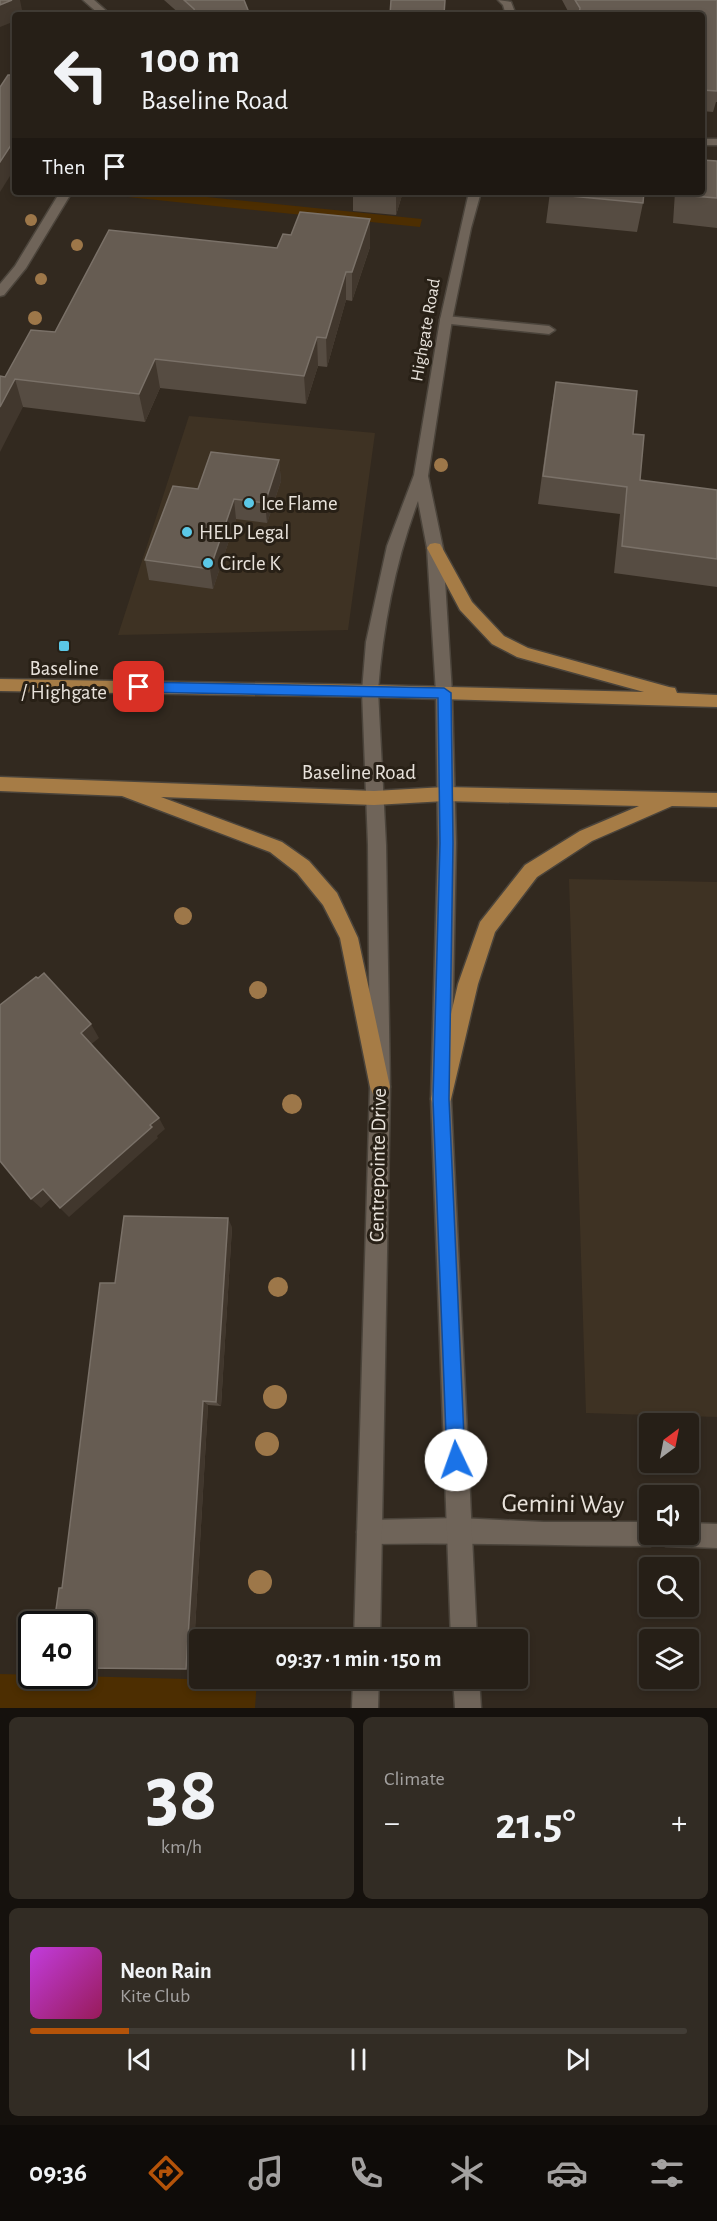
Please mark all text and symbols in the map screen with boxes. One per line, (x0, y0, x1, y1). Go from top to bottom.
icon: left (42, 36, 120, 114)
text: 100 m (141, 38, 240, 80)
text: Baseline Road (141, 87, 288, 114)
icon: arrive (98, 150, 131, 183)
text: Then (42, 156, 86, 178)
street label: Highgate Road (408, 277, 444, 383)
place label: Ice Flame (261, 493, 338, 514)
marker: Ice Flame (242, 496, 256, 510)
place label: HELP Legal (199, 522, 289, 543)
marker: HELP Legal (180, 525, 194, 539)
place label: Circle K (220, 553, 281, 574)
marker: Circle K (201, 556, 215, 570)
marker: Baseline / Highgate (57, 639, 71, 653)
place label: Baseline / Highgate (21, 658, 107, 703)
pin (113, 661, 164, 712)
icon: arrive (122, 670, 155, 703)
street label: Baseline Road (302, 762, 416, 783)
street label: Centrepointe Drive (366, 1088, 390, 1242)
north arrow (639, 1413, 699, 1473)
map controls (639, 1413, 699, 1689)
position arrow (424, 1428, 488, 1492)
button: sound (639, 1485, 699, 1545)
street label: Gemini Way (501, 1490, 625, 1518)
button: search (639, 1557, 699, 1617)
speed limit sign: 40 (18, 1611, 96, 1689)
button: layers (639, 1629, 699, 1689)
text: 09:37 · 1 min · 150 m (276, 1648, 441, 1670)
text: 38 (145, 1757, 218, 1835)
text: Climate (384, 1769, 445, 1789)
text: 21.5° (495, 1802, 576, 1847)
text: − (384, 1807, 400, 1840)
text: + (671, 1807, 687, 1840)
text: km/h (161, 1837, 202, 1857)
text: Neon Rain (120, 1960, 212, 1982)
text: Kite Club (120, 1986, 190, 2006)
icon: previous (123, 2043, 156, 2076)
icon: pause (342, 2043, 375, 2076)
icon: next (561, 2043, 594, 2076)
icon: directions (145, 2152, 187, 2194)
icon: music (245, 2152, 287, 2194)
icon: phone (345, 2152, 387, 2194)
icon: climate (446, 2152, 488, 2194)
icon: car (546, 2152, 588, 2194)
icon: filters (646, 2152, 688, 2194)
text: 09:36 (29, 2159, 87, 2186)

